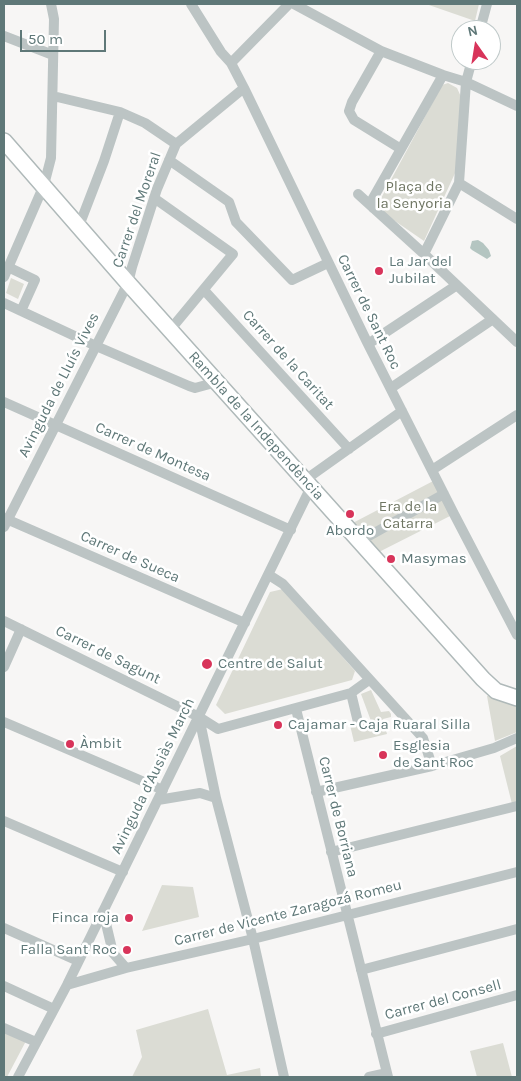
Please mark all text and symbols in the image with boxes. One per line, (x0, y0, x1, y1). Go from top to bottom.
scale bar (22, 20, 109, 52)
north arrow (451, 20, 501, 70)
text: N (466, 21, 480, 40)
text: 50 m (28, 30, 63, 48)
street label: Carrer del Moreral (109, 150, 165, 270)
park label: Plaça de la Senyoria (376, 178, 452, 213)
street label: Carrer de Sant Roc (333, 252, 405, 372)
place label: La Jar del Jubilat (389, 253, 452, 288)
marker: La Jar del Jubilat (373, 265, 385, 277)
street label: Carrer de la Caritat (238, 306, 338, 414)
street label: Avinguda de Lluís Vives (15, 310, 103, 460)
street label: Rambla de la Independència (184, 348, 328, 504)
street label: Carrer de Montesa (92, 418, 214, 486)
park label: Era de la Catarra (379, 498, 437, 533)
marker: Abordo (344, 508, 356, 520)
place label: Abordo (326, 522, 374, 540)
street label: Carrer de Sueca (77, 527, 183, 587)
place label: Masymas (401, 550, 467, 568)
marker: Masymas (385, 553, 397, 565)
street label: Carrer de Sagunt (53, 622, 163, 688)
place label: Centre de Salut (218, 655, 323, 673)
marker: Centre de Salut (200, 657, 214, 671)
street label: Avinguda d'Ausiàs March (107, 695, 199, 857)
place label: Cajamar - Caja Ruaral Silla (288, 716, 471, 734)
marker: Cajamar - Caja Ruaral Silla (272, 719, 284, 731)
place label: Àmbit (80, 735, 122, 753)
place label: Esglesia de Sant Roc (393, 737, 474, 772)
marker: Àmbit (64, 738, 76, 750)
marker: Esglesia de Sant Roc (377, 749, 389, 761)
street label: Carrer de Borriana (314, 755, 362, 879)
street label: Carrer de Vicente Zaragozá Romeu (172, 876, 404, 950)
place label: Finca roja (51, 909, 119, 927)
marker: Finca roja (123, 912, 135, 924)
place label: Falla Sant Roc (20, 941, 117, 959)
marker: Falla Sant Roc (121, 944, 133, 956)
street label: Carrer del Consell (383, 976, 503, 1024)

